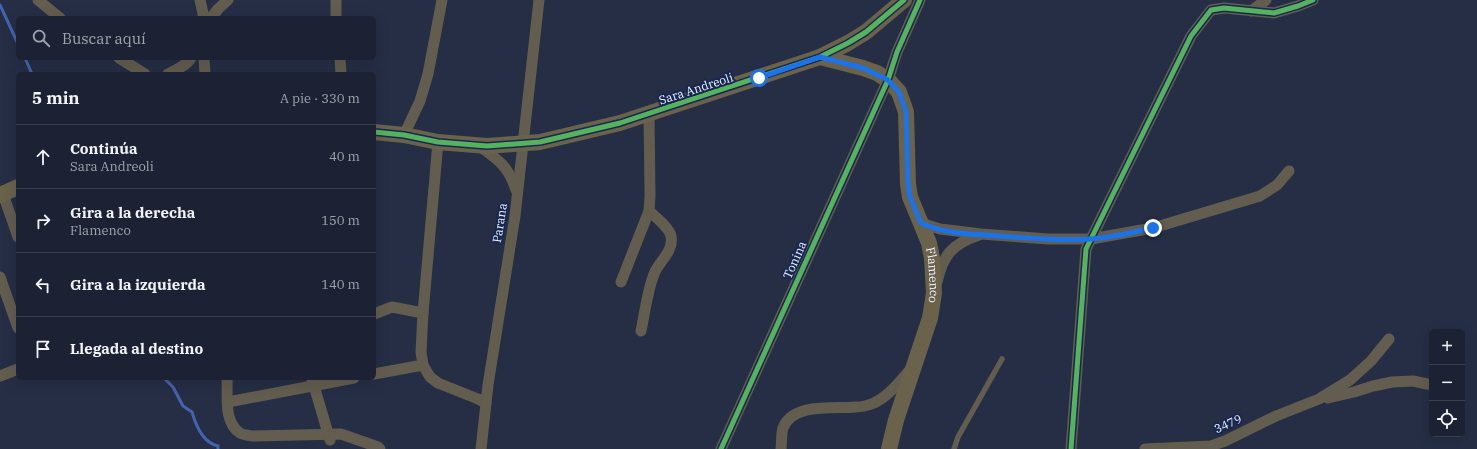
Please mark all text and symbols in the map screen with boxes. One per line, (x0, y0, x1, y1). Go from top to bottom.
search box (16, 16, 376, 60)
icon: search (30, 27, 52, 49)
text: Buscar aquí (62, 29, 146, 48)
street label: Sara Andreoli (657, 69, 735, 108)
route start (750, 69, 768, 87)
text: 5 min (32, 87, 80, 109)
text: A pie · 330 m (280, 90, 360, 107)
text: Continúa (70, 139, 137, 158)
icon: ahead (32, 146, 54, 168)
text: 40 m (329, 148, 360, 165)
text: Sara Andreoli (70, 158, 154, 175)
street label: Parana (489, 202, 510, 244)
text: Gira a la derecha (70, 203, 195, 222)
icon: right (32, 210, 54, 232)
text: 150 m (321, 212, 360, 229)
route end (1144, 219, 1162, 237)
text: Flamenco (70, 222, 131, 239)
street label: Tonina (780, 238, 810, 281)
street label: Flamenco (923, 246, 942, 304)
icon: left (32, 274, 54, 296)
text: Gira a la izquierda (70, 275, 206, 294)
text: 140 m (321, 276, 360, 293)
map controls (1429, 329, 1465, 437)
button: + (1429, 329, 1465, 365)
icon: arrive (32, 338, 54, 360)
text: Llegada al destino (70, 339, 203, 358)
button: − (1429, 365, 1465, 401)
button: locate (1429, 401, 1465, 437)
street label: 3479 (1212, 411, 1244, 436)

